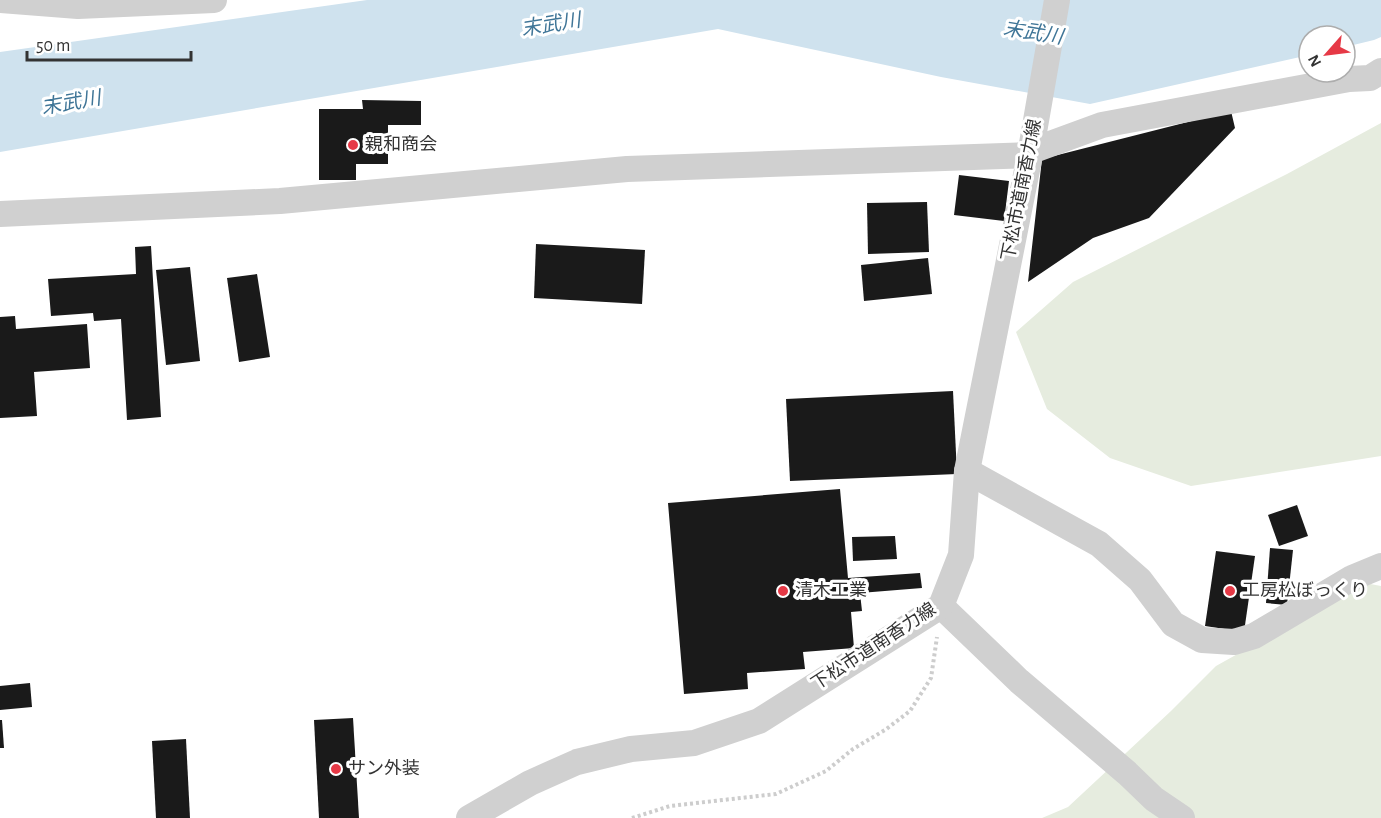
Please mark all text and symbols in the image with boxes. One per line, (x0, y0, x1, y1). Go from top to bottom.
water label: 末武川 (520, 9, 584, 40)
water label: 末武川 (1002, 17, 1066, 48)
scale bar (27, 24, 190, 62)
north arrow (1297, 24, 1357, 84)
text: 50 m (36, 37, 70, 55)
text: N (1305, 52, 1324, 69)
water label: 末武川 (40, 87, 104, 118)
street label: 下松市道南香力線 (997, 117, 1045, 262)
place label: 親和商会 (365, 134, 437, 154)
marker: 親和商会 (346, 138, 360, 152)
place label: 清木工業 (795, 581, 867, 600)
place label: 工房松ぼっくり (1242, 581, 1368, 600)
marker: 清木工業 (776, 584, 790, 598)
marker: 工房松ぼっくり (1223, 584, 1237, 598)
street label: 下松市道南香力線 (808, 599, 939, 694)
place label: サン外装 (348, 758, 420, 778)
marker: サン外装 (329, 762, 343, 776)

